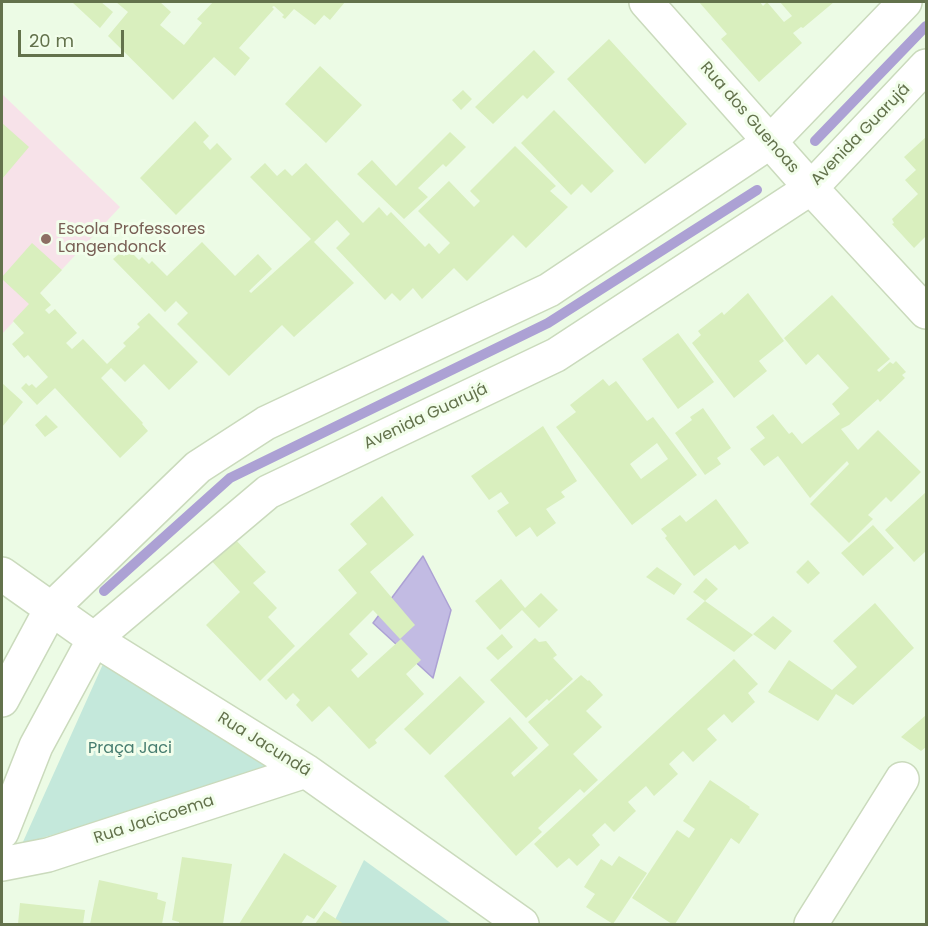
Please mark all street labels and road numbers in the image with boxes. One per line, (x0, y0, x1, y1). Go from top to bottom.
street label: Rua dos Guenoas (696, 58, 802, 178)
street label: Avenida Guarujá (807, 80, 915, 190)
street label: Avenida Guarujá (361, 380, 491, 454)
street label: Rua Jacundá (214, 709, 314, 781)
street label: Rua Jacicoema (92, 792, 216, 848)

